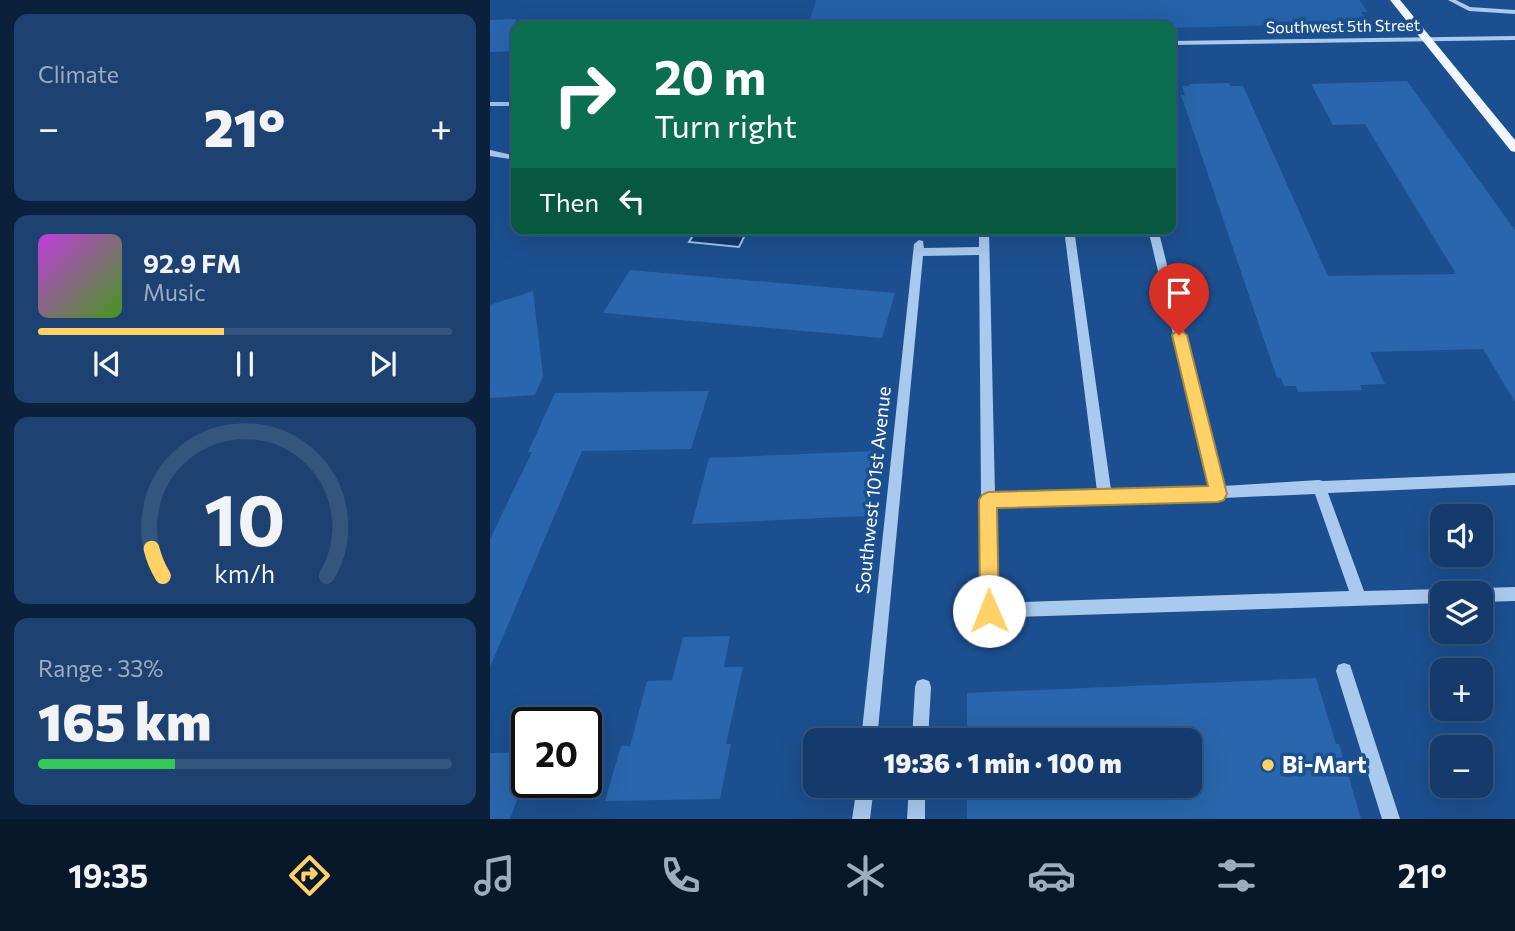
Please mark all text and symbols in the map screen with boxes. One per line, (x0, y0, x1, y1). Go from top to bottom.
street label: Southwest 5th Street (1266, 15, 1421, 36)
text: 20 m (654, 45, 766, 105)
icon: right (539, 49, 630, 140)
text: Climate (38, 60, 119, 88)
text: 21° (204, 94, 285, 158)
text: − (38, 103, 60, 150)
text: + (430, 103, 452, 150)
text: Turn right (654, 105, 797, 145)
icon: left (613, 182, 651, 220)
text: Then (539, 186, 599, 217)
text: 92.9 FM (143, 247, 241, 278)
pin (1149, 263, 1209, 335)
icon: arrive (1160, 274, 1198, 312)
text: Music (143, 278, 206, 306)
icon: previous (88, 345, 126, 383)
icon: pause (226, 345, 264, 383)
icon: next (364, 345, 402, 383)
street label: Southwest 101st Avenue (850, 385, 895, 595)
text: 10 (204, 473, 286, 562)
map controls (1430, 504, 1493, 798)
button: sound (1430, 504, 1493, 567)
text: km/h (215, 558, 275, 588)
position arrow (952, 574, 1026, 648)
button: layers (1430, 581, 1493, 644)
text: Range · 33% (38, 654, 164, 682)
button: + (1430, 658, 1493, 721)
text: 165 km (38, 688, 211, 752)
speed limit sign: 20 (511, 707, 602, 798)
button: − (1430, 735, 1493, 798)
text: 19:36 · 1 min · 100 m (883, 747, 1122, 778)
place label: Bi-Mart (1282, 750, 1367, 778)
marker: Bi-Mart (1260, 757, 1276, 773)
icon: directions (285, 851, 334, 900)
icon: music (470, 851, 519, 900)
icon: phone (656, 851, 705, 900)
icon: climate (841, 851, 890, 900)
icon: car (1027, 851, 1076, 900)
icon: filters (1212, 851, 1261, 900)
text: 19:35 (68, 855, 148, 895)
text: 21° (1398, 855, 1447, 895)

